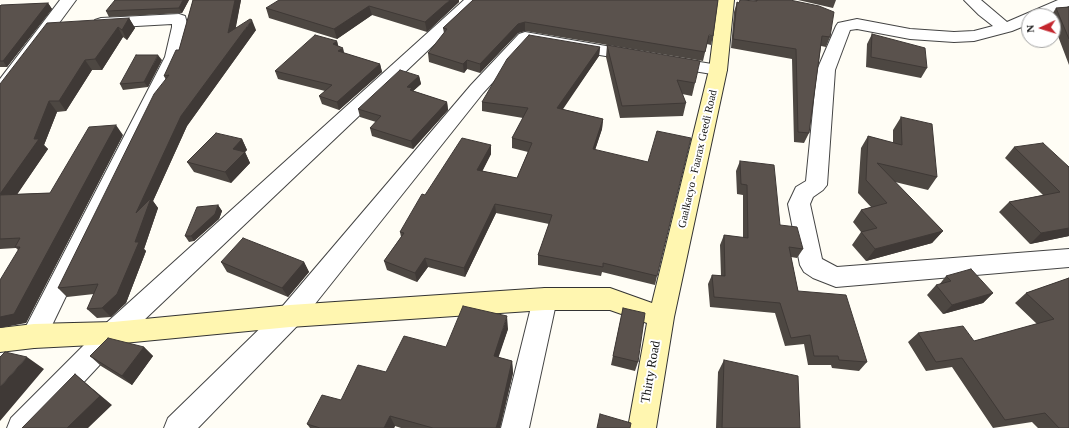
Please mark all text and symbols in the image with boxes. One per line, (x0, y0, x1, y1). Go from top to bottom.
north arrow (1021, 8, 1061, 48)
text: N (1024, 24, 1036, 33)
street label: Gaalkacyo - Faarax Geedi Road (676, 89, 720, 229)
street label: Thirty Road (638, 340, 664, 404)

